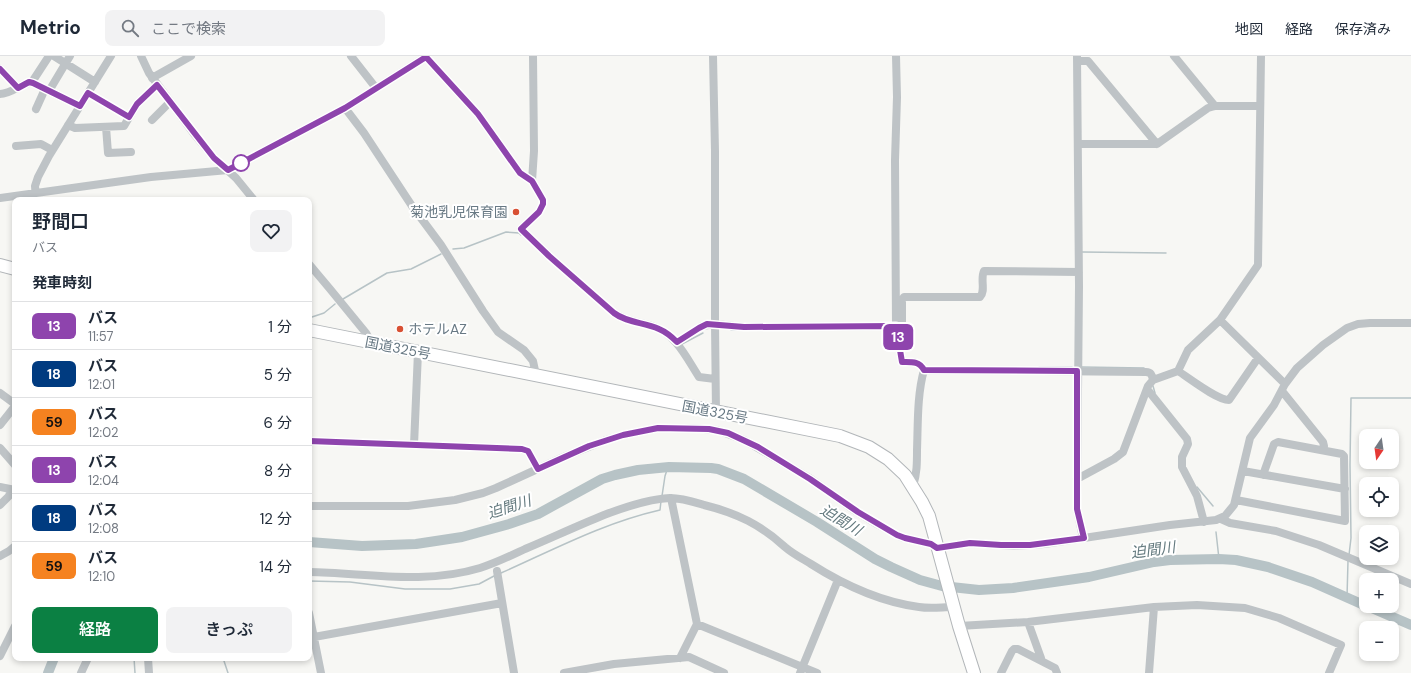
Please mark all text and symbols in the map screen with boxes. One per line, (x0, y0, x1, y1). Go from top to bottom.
search box (105, 10, 385, 46)
text: Metrio (20, 15, 81, 40)
icon: search (119, 17, 141, 39)
text: ここで検索 (151, 19, 226, 39)
text: 地図 (1235, 20, 1263, 38)
text: 経路 (1285, 20, 1313, 38)
text: 保存済み (1335, 20, 1391, 38)
unlabelled marker (232, 154, 250, 172)
place label: 菊池乳児保育園 (410, 203, 508, 221)
marker: 菊池乳児保育園 (511, 207, 521, 217)
text: 野間口 (32, 209, 89, 234)
button: heart (250, 210, 292, 252)
text: バス (32, 239, 58, 256)
text: 発車時刻 (32, 273, 92, 293)
text: バス (88, 308, 118, 328)
text: 13 (47, 317, 61, 335)
text: 1 分 (268, 317, 292, 337)
place label: ホテルAZ (408, 320, 467, 338)
marker: ホテルAZ (395, 324, 405, 334)
line badge: 13 (880, 324, 916, 350)
text: 11:57 (88, 328, 113, 345)
text: 13 (891, 328, 905, 346)
street label: 国道325号 (363, 333, 433, 363)
text: バス (88, 356, 118, 376)
text: 18 (47, 365, 61, 383)
text: 5 分 (264, 365, 292, 385)
text: 12:01 (88, 376, 115, 393)
street label: 国道325号 (680, 397, 750, 427)
text: バス (88, 404, 118, 424)
text: 59 (45, 413, 63, 431)
text: 6 分 (264, 413, 292, 433)
text: 12:02 (88, 424, 118, 441)
north arrow (1359, 429, 1399, 469)
map controls (1359, 429, 1399, 661)
text: バス (88, 452, 118, 472)
text: 13 (47, 461, 61, 479)
text: 8 分 (264, 461, 292, 481)
text: 12:04 (88, 472, 119, 489)
button: locate (1359, 477, 1399, 517)
water label: 迫間川 (485, 490, 535, 523)
text: バス (88, 500, 118, 520)
water label: 迫間川 (817, 500, 867, 541)
text: 18 (47, 509, 61, 527)
text: 12 分 (260, 509, 292, 529)
text: 12:08 (88, 520, 119, 537)
button: layers (1359, 525, 1399, 565)
water label: 迫間川 (1129, 537, 1179, 563)
text: バス (88, 548, 118, 568)
text: 59 (45, 557, 63, 575)
text: 14 分 (259, 557, 292, 577)
text: 12:10 (88, 568, 115, 585)
button: + (1359, 573, 1399, 613)
button: 経路 (32, 607, 158, 653)
button: きっぷ (166, 607, 292, 653)
button: − (1359, 621, 1399, 661)

